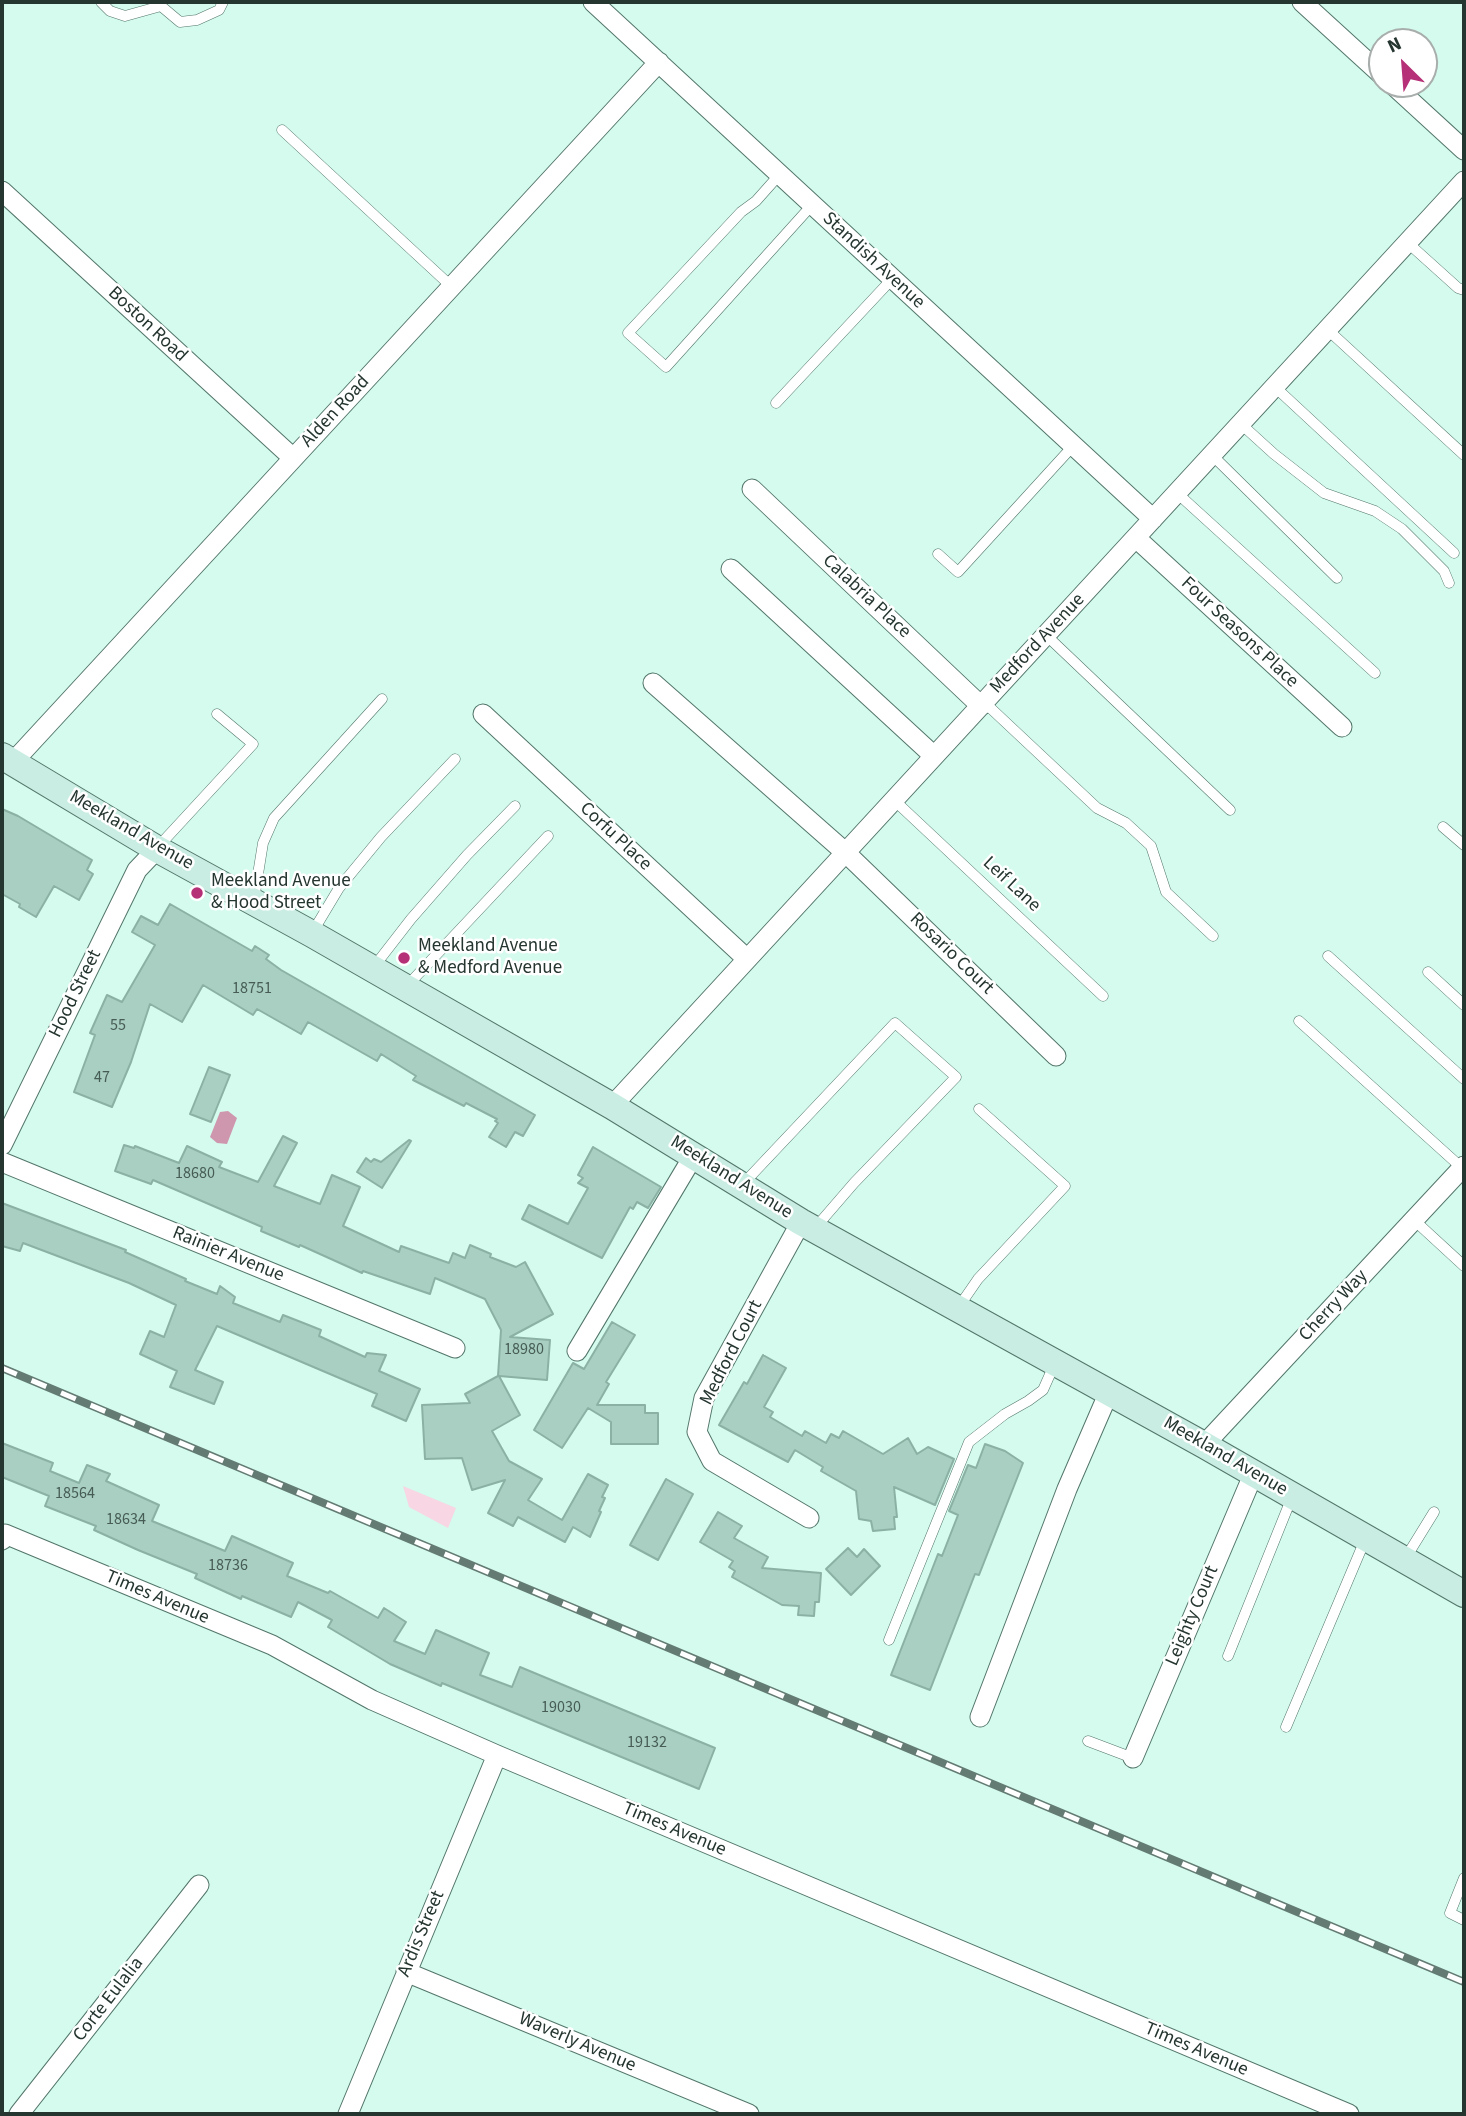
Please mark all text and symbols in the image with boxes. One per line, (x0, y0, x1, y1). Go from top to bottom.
north arrow (1368, 28, 1438, 98)
text: N (1383, 30, 1406, 60)
street label: Standish Avenue (817, 208, 929, 314)
street label: Boston Road (102, 282, 192, 368)
street label: Alden Road (297, 371, 375, 453)
street label: Calabria Place (817, 550, 915, 644)
street label: Four Seasons Place (1176, 573, 1302, 693)
street label: Medford Avenue (986, 589, 1090, 699)
street label: Meekland Avenue (65, 786, 197, 876)
street label: Corfu Place (574, 798, 656, 876)
street label: Leif Lane (977, 852, 1045, 918)
place label: Meekland Avenue & Hood Street (211, 871, 351, 915)
marker: Meekland Avenue & Hood Street (189, 885, 205, 901)
street label: Rosario Court (904, 908, 998, 1000)
place label: Meekland Avenue & Medford Avenue (418, 936, 562, 980)
street label: Hood Street (45, 946, 107, 1042)
marker: Meekland Avenue & Medford Avenue (396, 950, 412, 966)
house number: 18751 (232, 979, 272, 999)
house number: 55 (110, 1016, 126, 1036)
house number: 47 (94, 1068, 110, 1088)
street label: Meekland Avenue (666, 1131, 796, 1225)
house number: 18680 (175, 1164, 215, 1184)
street label: Rainier Avenue (169, 1222, 287, 1288)
street label: Cherry Way (1295, 1265, 1373, 1347)
street label: Medford Court (696, 1297, 768, 1409)
house number: 18980 (504, 1340, 544, 1360)
street label: Meekland Avenue (1159, 1412, 1291, 1502)
house number: 18564 (55, 1484, 95, 1504)
house number: 18634 (106, 1510, 146, 1530)
house number: 18736 (208, 1556, 248, 1576)
street label: Leighty Court (1162, 1562, 1224, 1670)
street label: Times Avenue (102, 1566, 212, 1630)
house number: 19030 (541, 1698, 581, 1718)
house number: 19132 (627, 1733, 667, 1753)
street label: Times Avenue (619, 1798, 729, 1862)
street label: Ardis Street (394, 1888, 450, 1980)
street label: Corte Eulalia (69, 1953, 149, 2047)
street label: Waverly Avenue (515, 2008, 639, 2078)
street label: Times Avenue (1141, 2018, 1251, 2082)

